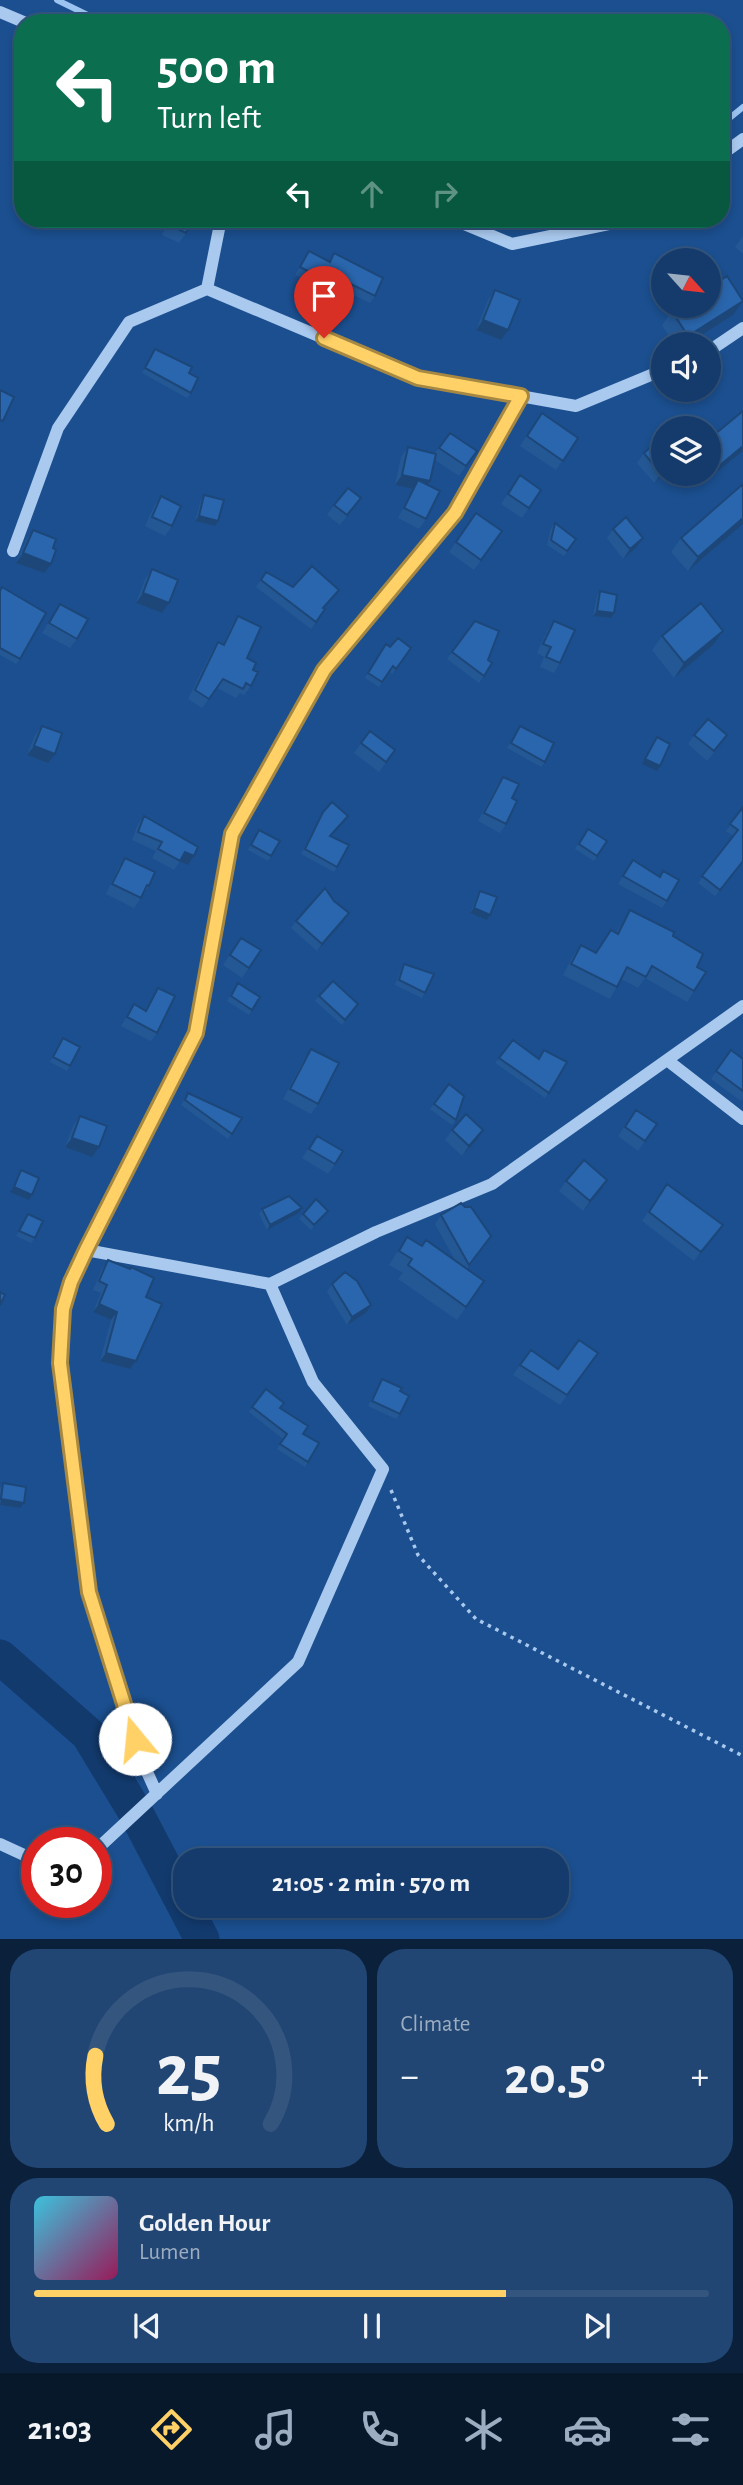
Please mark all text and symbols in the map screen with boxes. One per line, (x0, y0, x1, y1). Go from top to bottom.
icon: left (42, 42, 133, 133)
text: 500 m (157, 44, 276, 93)
text: Turn left (157, 102, 261, 134)
icon: left (280, 175, 318, 213)
icon: ahead (353, 175, 391, 213)
icon: right (426, 175, 464, 213)
north arrow (651, 248, 721, 318)
map controls (651, 248, 721, 486)
pin (294, 266, 354, 338)
icon: arrive (305, 277, 343, 315)
button: sound (651, 332, 721, 402)
button: layers (651, 416, 721, 486)
position arrow (98, 1702, 172, 1776)
speed limit sign: 30 (21, 1827, 112, 1918)
text: 21:05 · 2 min · 570 m (272, 1870, 470, 1896)
text: Climate (401, 2013, 470, 2036)
text: 25 (155, 2037, 221, 2110)
text: 20.5° (504, 2051, 605, 2103)
text: − (401, 2058, 419, 2096)
text: + (691, 2058, 709, 2096)
text: km/h (162, 2111, 214, 2136)
text: Golden Hour (139, 2210, 270, 2236)
text: Lumen (139, 2241, 201, 2264)
icon: previous (128, 2307, 166, 2345)
icon: pause (353, 2307, 391, 2345)
icon: next (578, 2307, 616, 2345)
icon: directions (147, 2405, 196, 2454)
icon: music (251, 2405, 300, 2454)
icon: phone (355, 2405, 404, 2454)
icon: climate (459, 2405, 508, 2454)
icon: car (563, 2405, 612, 2454)
icon: filters (666, 2405, 715, 2454)
text: 21:03 (27, 2413, 92, 2445)

